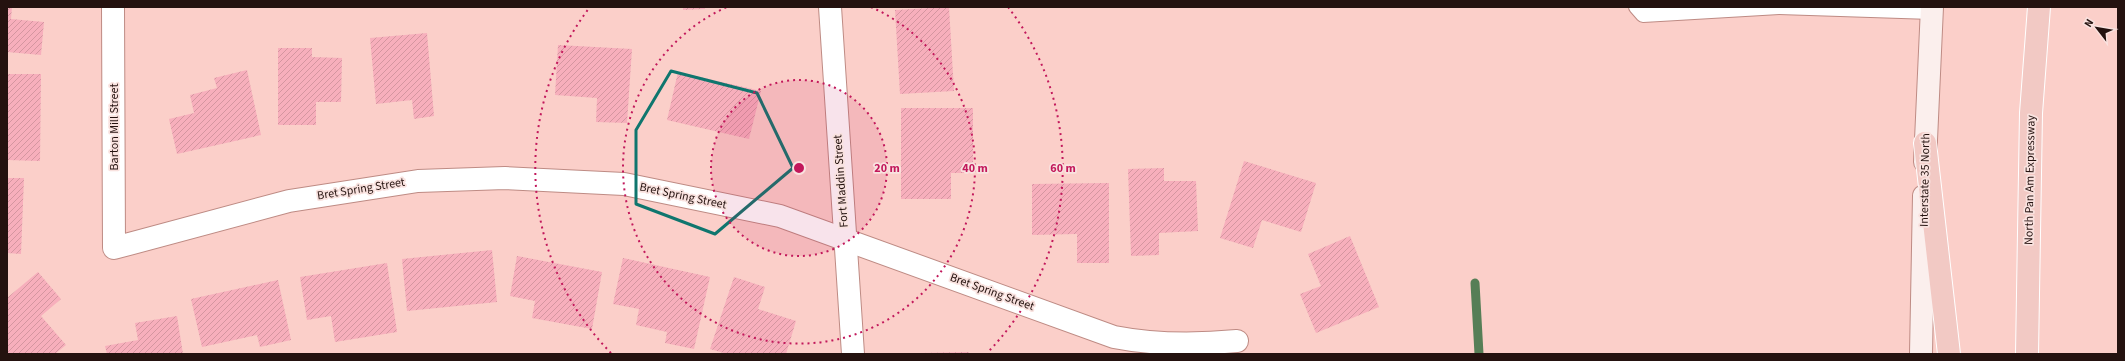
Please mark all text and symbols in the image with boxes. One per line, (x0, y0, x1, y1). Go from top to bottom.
north arrow (2077, 8, 2117, 48)
text: N (2081, 16, 2097, 30)
street label: Barton Mill Street (106, 84, 123, 170)
street label: North Pan Am Expressway (2020, 115, 2040, 245)
street label: Interstate 35 North (1916, 133, 1934, 227)
street label: Fort Maddin Street (829, 134, 853, 228)
text: 20 m (874, 160, 900, 177)
text: 40 m (962, 160, 988, 177)
text: 60 m (1050, 160, 1076, 177)
centre of rings (792, 161, 806, 175)
street label: Bret Spring Street (316, 174, 406, 204)
street label: Bret Spring Street (638, 178, 728, 214)
street label: Bret Spring Street (947, 269, 1037, 315)

